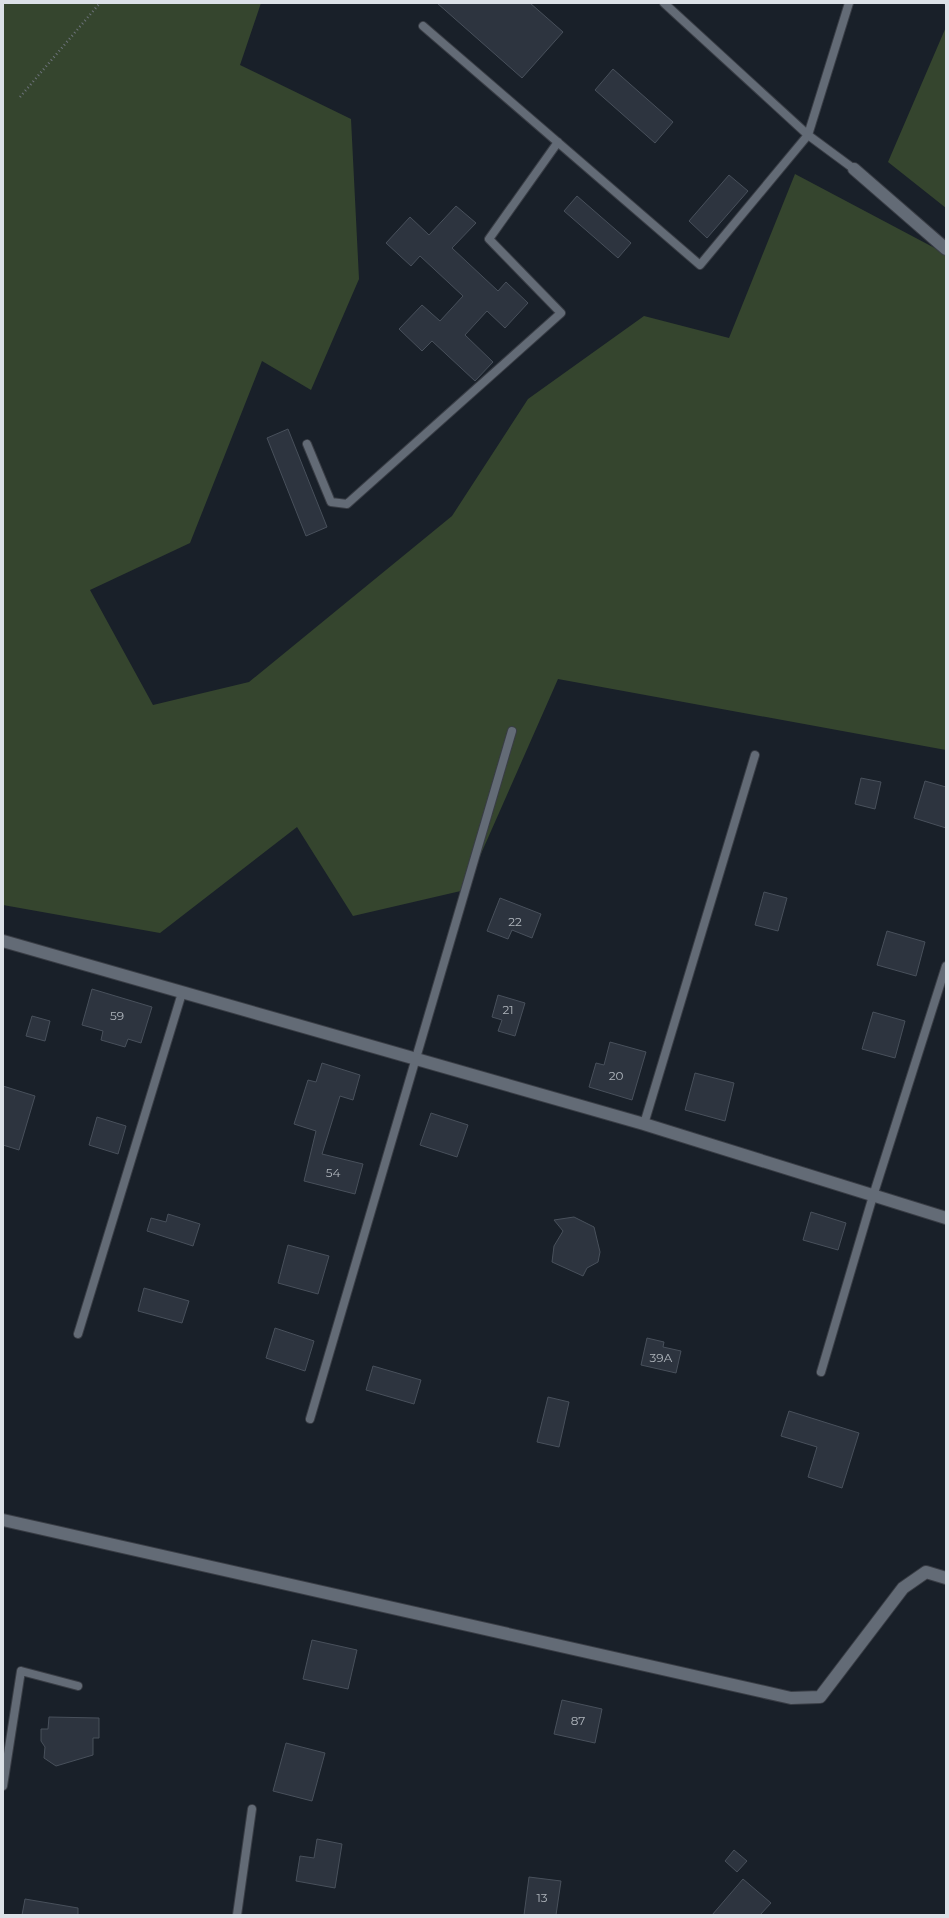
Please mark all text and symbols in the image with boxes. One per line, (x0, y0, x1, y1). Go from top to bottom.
house number: 22 (508, 914, 522, 929)
house number: 21 (502, 1002, 514, 1017)
house number: 59 (110, 1008, 124, 1023)
house number: 20 (609, 1068, 623, 1083)
house number: 54 (326, 1165, 340, 1180)
house number: 39А (650, 1350, 673, 1365)
house number: 87 (571, 1713, 585, 1728)
house number: 13 (536, 1890, 548, 1905)

